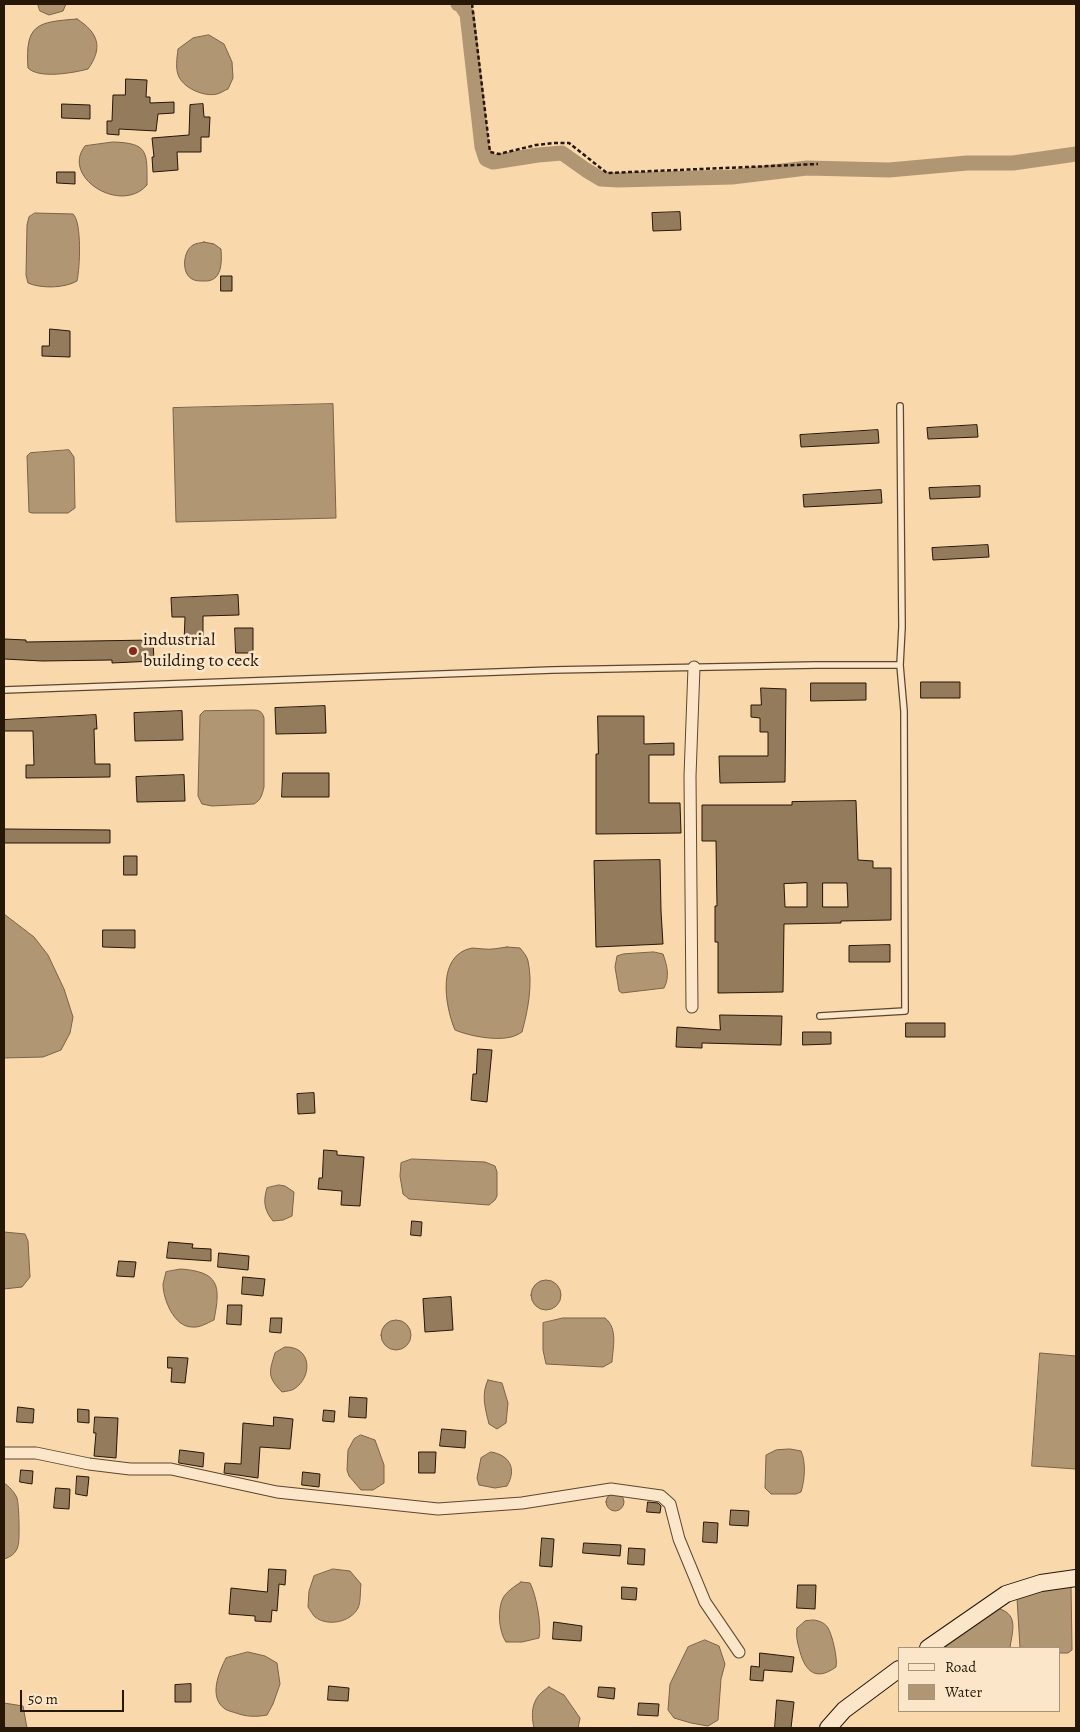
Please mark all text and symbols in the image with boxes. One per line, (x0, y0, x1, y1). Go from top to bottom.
place label: industrial building to ceck (143, 630, 259, 672)
marker: industrial building to ceck (127, 645, 139, 657)
legend (898, 1647, 1060, 1712)
text: Road (945, 1657, 976, 1677)
scale bar (22, 1680, 126, 1712)
text: Water (945, 1682, 982, 1702)
text: 50 m (28, 1689, 58, 1709)

